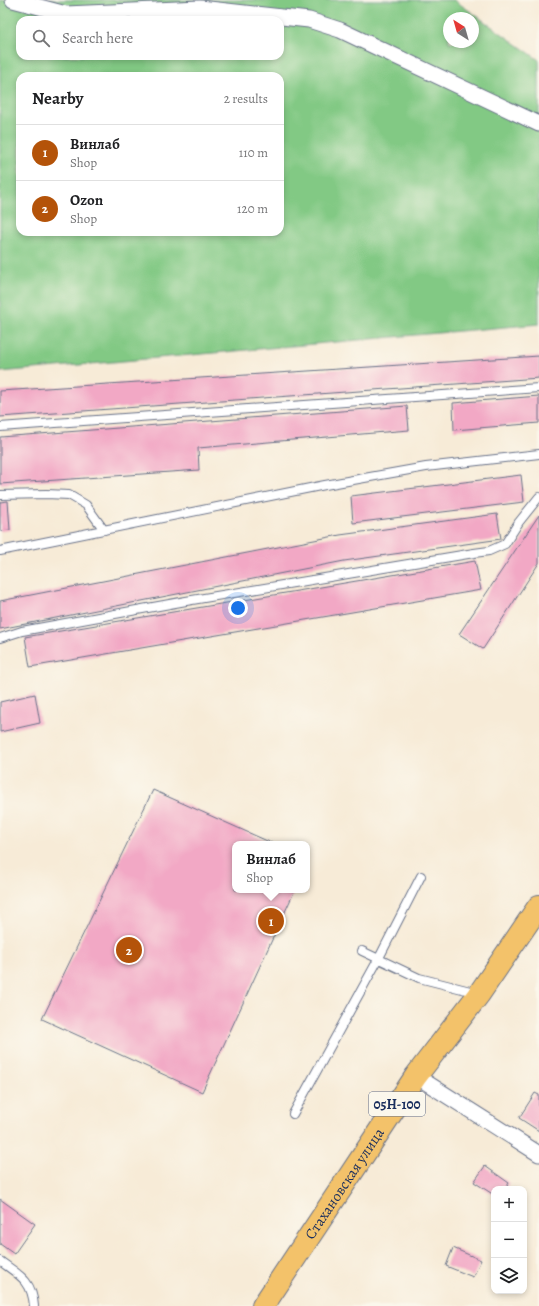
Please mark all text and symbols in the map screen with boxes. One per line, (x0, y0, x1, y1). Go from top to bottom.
north arrow (443, 12, 479, 48)
search box (16, 16, 284, 60)
icon: search (30, 27, 52, 49)
text: Search here (62, 28, 133, 48)
text: Nearby (32, 87, 83, 110)
text: 2 results (224, 90, 268, 107)
text: Винлаб (70, 134, 120, 154)
text: 1 (43, 144, 47, 161)
text: 110 m (239, 144, 268, 161)
text: Shop (70, 154, 97, 171)
text: Ozon (70, 190, 103, 210)
text: 2 (42, 200, 48, 217)
text: 120 m (237, 200, 268, 217)
text: Shop (70, 210, 97, 227)
your location (228, 598, 248, 618)
popup (232, 841, 310, 893)
text: Винлаб (246, 849, 296, 869)
text: Shop (246, 869, 273, 886)
pin: 1 (258, 906, 284, 936)
pin: 2 (116, 935, 142, 965)
road number: 05Н-100 (369, 1092, 425, 1116)
street label: Стахановская улица (300, 1124, 389, 1243)
map controls (491, 1186, 527, 1294)
button: + (491, 1186, 527, 1222)
button: − (491, 1222, 527, 1258)
button: layers (491, 1258, 527, 1294)

